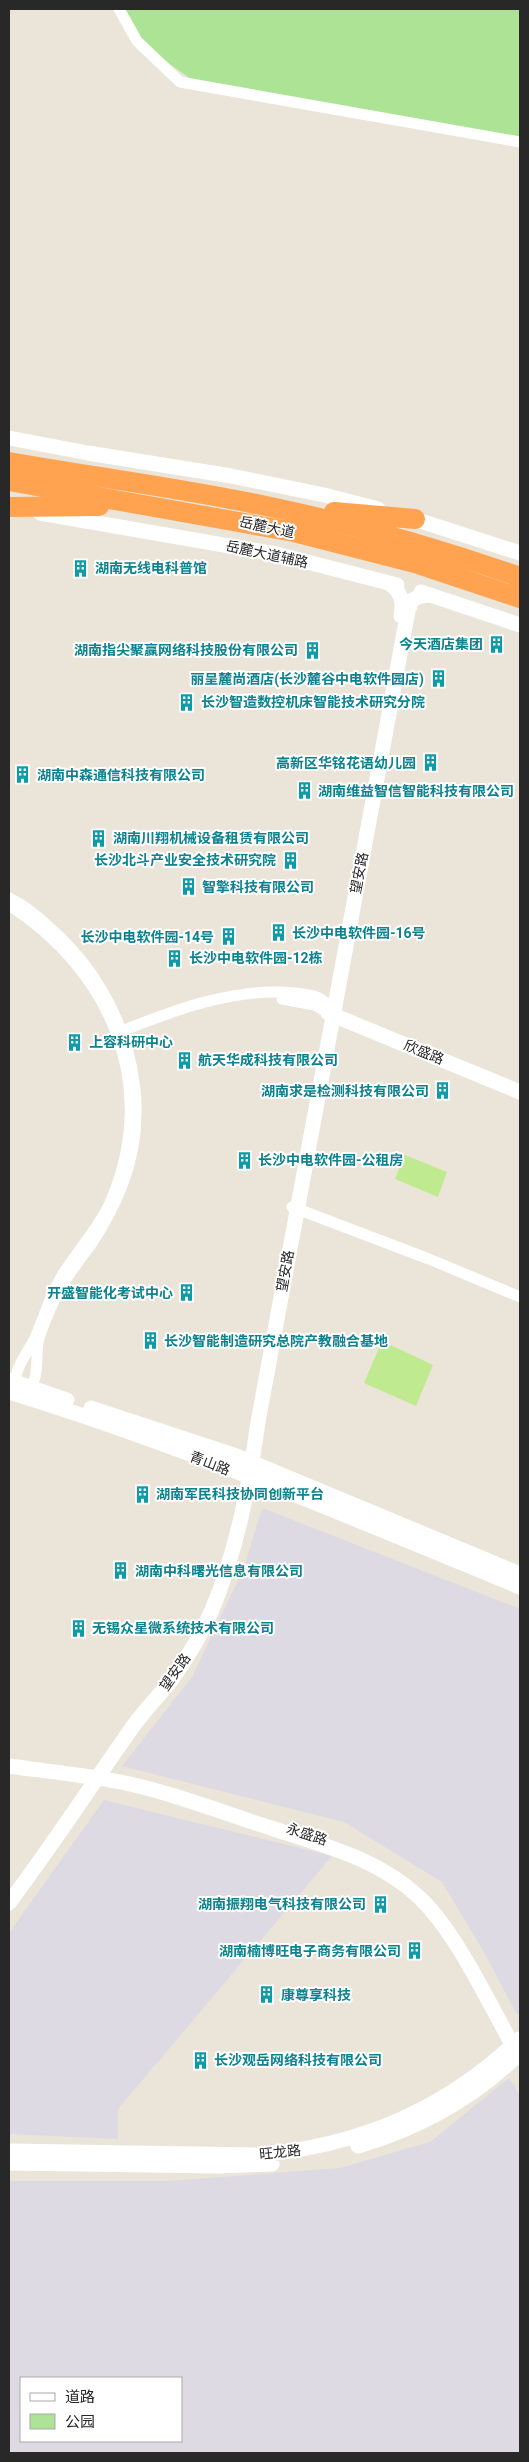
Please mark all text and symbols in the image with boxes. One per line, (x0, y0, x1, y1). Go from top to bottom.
street label: 岳麓大道 (238, 513, 296, 541)
street label: 岳麓大道辅路 (224, 537, 310, 571)
building icon: 湖南无线电科普馆 (71, 558, 91, 578)
place label: 湖南无线电科普馆 (95, 560, 207, 576)
building icon: 今天酒店集团 (487, 634, 507, 654)
place label: 今天酒店集团 (399, 636, 483, 652)
building icon: 湖南指尖聚赢网络科技股份有限公司 (302, 640, 322, 660)
place label: 湖南指尖聚赢网络科技股份有限公司 (74, 642, 298, 658)
building icon: 丽呈麓尚酒店(长沙麓谷中电软件园店) (428, 669, 448, 689)
place label: 丽呈麓尚酒店(长沙麓谷中电软件园店) (190, 671, 424, 688)
building icon: 长沙智造数控机床智能技术研究分院 (177, 692, 197, 712)
place label: 长沙智造数控机床智能技术研究分院 (201, 694, 425, 710)
building icon: 高新区华铭花语幼儿园 (420, 753, 440, 773)
place label: 高新区华铭花语幼儿园 (276, 755, 416, 771)
building icon: 湖南中森通信科技有限公司 (13, 765, 33, 785)
place label: 湖南中森通信科技有限公司 (37, 767, 205, 783)
building icon: 湖南维益智信智能科技有限公司 (294, 781, 314, 801)
place label: 湖南维益智信智能科技有限公司 (318, 783, 514, 799)
building icon: 湖南川翔机械设备租赁有限公司 (89, 828, 109, 848)
place label: 湖南川翔机械设备租赁有限公司 (113, 830, 309, 846)
building icon: 长沙北斗产业安全技术研究院 (280, 850, 300, 870)
street label: 望安路 (347, 851, 371, 895)
place label: 长沙北斗产业安全技术研究院 (94, 852, 276, 868)
building icon: 智擎科技有限公司 (178, 877, 198, 897)
place label: 智擎科技有限公司 (202, 879, 314, 895)
building icon: 长沙中电软件园-16号 (268, 923, 288, 943)
place label: 长沙中电软件园-16号 (292, 925, 426, 941)
building icon: 长沙中电软件园-14号 (218, 927, 238, 947)
place label: 长沙中电软件园-14号 (80, 929, 214, 945)
building icon: 长沙中电软件园-12栋 (165, 948, 185, 968)
place label: 长沙中电软件园-12栋 (189, 950, 323, 966)
building icon: 上容科研中心 (65, 1032, 85, 1052)
place label: 上容科研中心 (89, 1034, 173, 1050)
street label: 欣盛路 (402, 1037, 446, 1067)
building icon: 航天华成科技有限公司 (174, 1050, 194, 1070)
place label: 航天华成科技有限公司 (198, 1052, 338, 1068)
building icon: 湖南求是检测科技有限公司 (433, 1081, 453, 1101)
place label: 湖南求是检测科技有限公司 (261, 1083, 429, 1099)
building icon: 长沙中电软件园-公租房 (234, 1150, 254, 1170)
place label: 长沙中电软件园-公租房 (258, 1152, 404, 1168)
street label: 望安路 (273, 1249, 297, 1293)
building icon: 开盛智能化考试中心 (177, 1283, 197, 1303)
place label: 开盛智能化考试中心 (47, 1285, 173, 1301)
building icon: 长沙智能制造研究总院产教融合基地 (140, 1331, 160, 1351)
place label: 长沙智能制造研究总院产教融合基地 (164, 1333, 388, 1349)
street label: 青山路 (188, 1448, 232, 1478)
building icon: 湖南军民科技协同创新平台 (132, 1484, 152, 1504)
place label: 湖南军民科技协同创新平台 (156, 1486, 324, 1502)
building icon: 湖南中科曙光信息有限公司 (111, 1561, 131, 1581)
place label: 湖南中科曙光信息有限公司 (135, 1563, 303, 1579)
building icon: 无锡众星微系统技术有限公司 (68, 1618, 88, 1638)
place label: 无锡众星微系统技术有限公司 (92, 1620, 274, 1636)
street label: 望安路 (156, 1650, 194, 1694)
street label: 永盛路 (285, 1820, 329, 1848)
building icon: 湖南振翔电气科技有限公司 (370, 1894, 390, 1914)
place label: 湖南振翔电气科技有限公司 (198, 1896, 366, 1912)
building icon: 湖南楠博旺电子商务有限公司 (405, 1941, 425, 1961)
place label: 湖南楠博旺电子商务有限公司 (219, 1943, 401, 1959)
building icon: 康尊享科技 (257, 1985, 277, 2005)
place label: 康尊享科技 (281, 1987, 351, 2003)
building icon: 长沙观岳网络科技有限公司 (190, 2050, 210, 2070)
place label: 长沙观岳网络科技有限公司 (214, 2052, 382, 2068)
street label: 旺龙路 (258, 2142, 302, 2162)
legend (20, 2377, 182, 2442)
text: 道路 (65, 2388, 95, 2406)
text: 公园 (65, 2413, 95, 2431)

